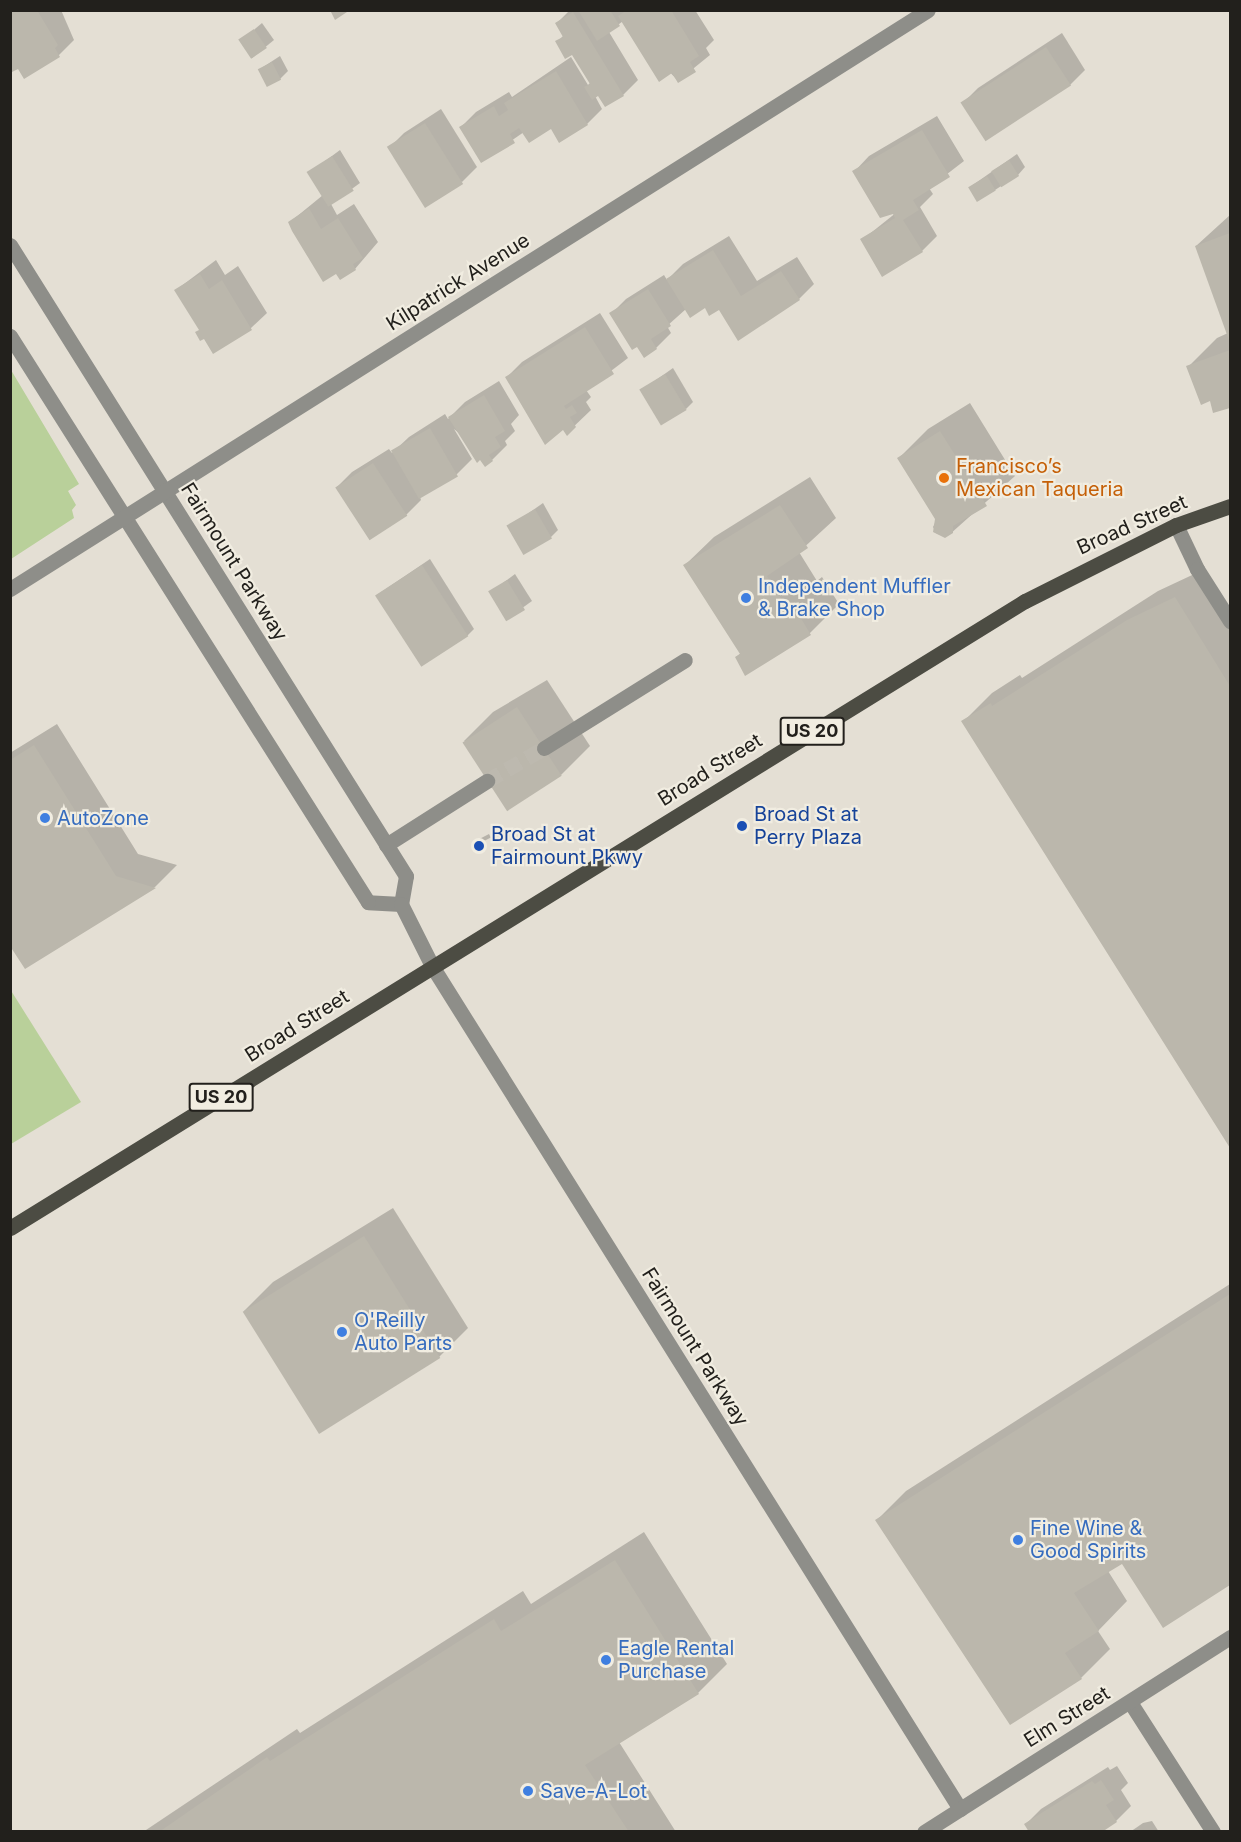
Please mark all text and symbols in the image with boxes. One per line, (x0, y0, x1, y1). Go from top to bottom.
street label: Kilpatrick Avenue (382, 228, 534, 336)
place label: Francisco’s Mexican Taqueria (956, 454, 1124, 501)
marker: Francisco’s Mexican Taqueria (937, 471, 951, 485)
street label: Fairmount Parkway (176, 479, 292, 645)
street label: Broad Street (1073, 490, 1191, 560)
place label: Independent Muffler & Brake Shop (758, 574, 951, 621)
marker: Independent Muffler & Brake Shop (739, 591, 753, 605)
road number: US 20 (779, 716, 845, 746)
street label: Broad Street (654, 729, 766, 811)
place label: Broad St at Perry Plaza (754, 802, 862, 849)
place label: AutoZone (57, 806, 149, 830)
marker: AutoZone (38, 811, 52, 825)
marker: Broad St at Perry Plaza (735, 819, 749, 833)
place label: Broad St at Fairmount Pkwy (491, 822, 643, 869)
marker: Broad St at Fairmount Pkwy (472, 839, 486, 853)
street label: Broad Street (241, 985, 353, 1067)
road number: US 20 (188, 1082, 254, 1112)
street label: Fairmount Parkway (637, 1264, 753, 1430)
place label: O'Reilly Auto Parts (354, 1308, 452, 1355)
marker: O'Reilly Auto Parts (335, 1325, 349, 1339)
place label: Fine Wine & Good Spirits (1030, 1517, 1146, 1564)
marker: Fine Wine & Good Spirits (1011, 1533, 1025, 1547)
place label: Eagle Rental Purchase (618, 1636, 734, 1683)
marker: Eagle Rental Purchase (599, 1653, 613, 1667)
street label: Elm Street (1020, 1681, 1114, 1753)
place label: Save-A-Lot (540, 1779, 647, 1803)
marker: Save-A-Lot (521, 1784, 535, 1798)

